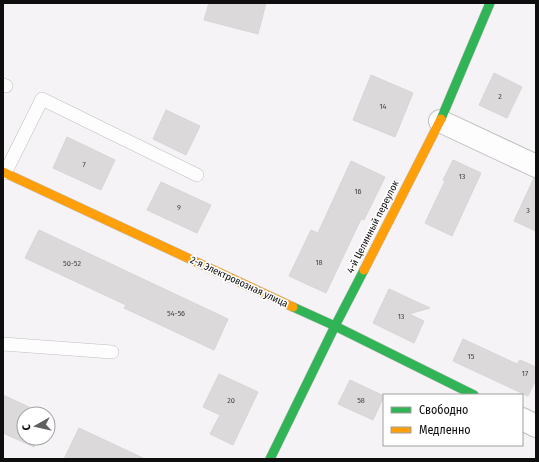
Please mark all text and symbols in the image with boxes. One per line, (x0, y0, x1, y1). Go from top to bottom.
house number: 2 (498, 92, 502, 101)
house number: 14 (380, 102, 387, 111)
house number: 7 (82, 160, 86, 169)
house number: 13 (459, 172, 466, 181)
street label: 4-й Целинный переулок (344, 178, 402, 275)
house number: 16 (354, 187, 362, 196)
house number: 9 (177, 203, 181, 212)
house number: 3 (526, 206, 530, 215)
street label: 2-я Электровозная улица (188, 254, 290, 310)
house number: 18 (315, 258, 323, 267)
house number: 50-52 (63, 259, 81, 268)
house number: 54-56 (167, 309, 185, 318)
house number: 13 (398, 312, 405, 321)
house number: 15 (468, 352, 475, 361)
house number: 17 (522, 369, 529, 378)
legend (383, 394, 523, 446)
house number: 20 (227, 396, 235, 405)
house number: 58 (357, 396, 365, 405)
text: Свободно (419, 403, 468, 417)
north arrow (16, 406, 56, 446)
text: С (20, 423, 33, 431)
text: Медленно (419, 423, 471, 437)

